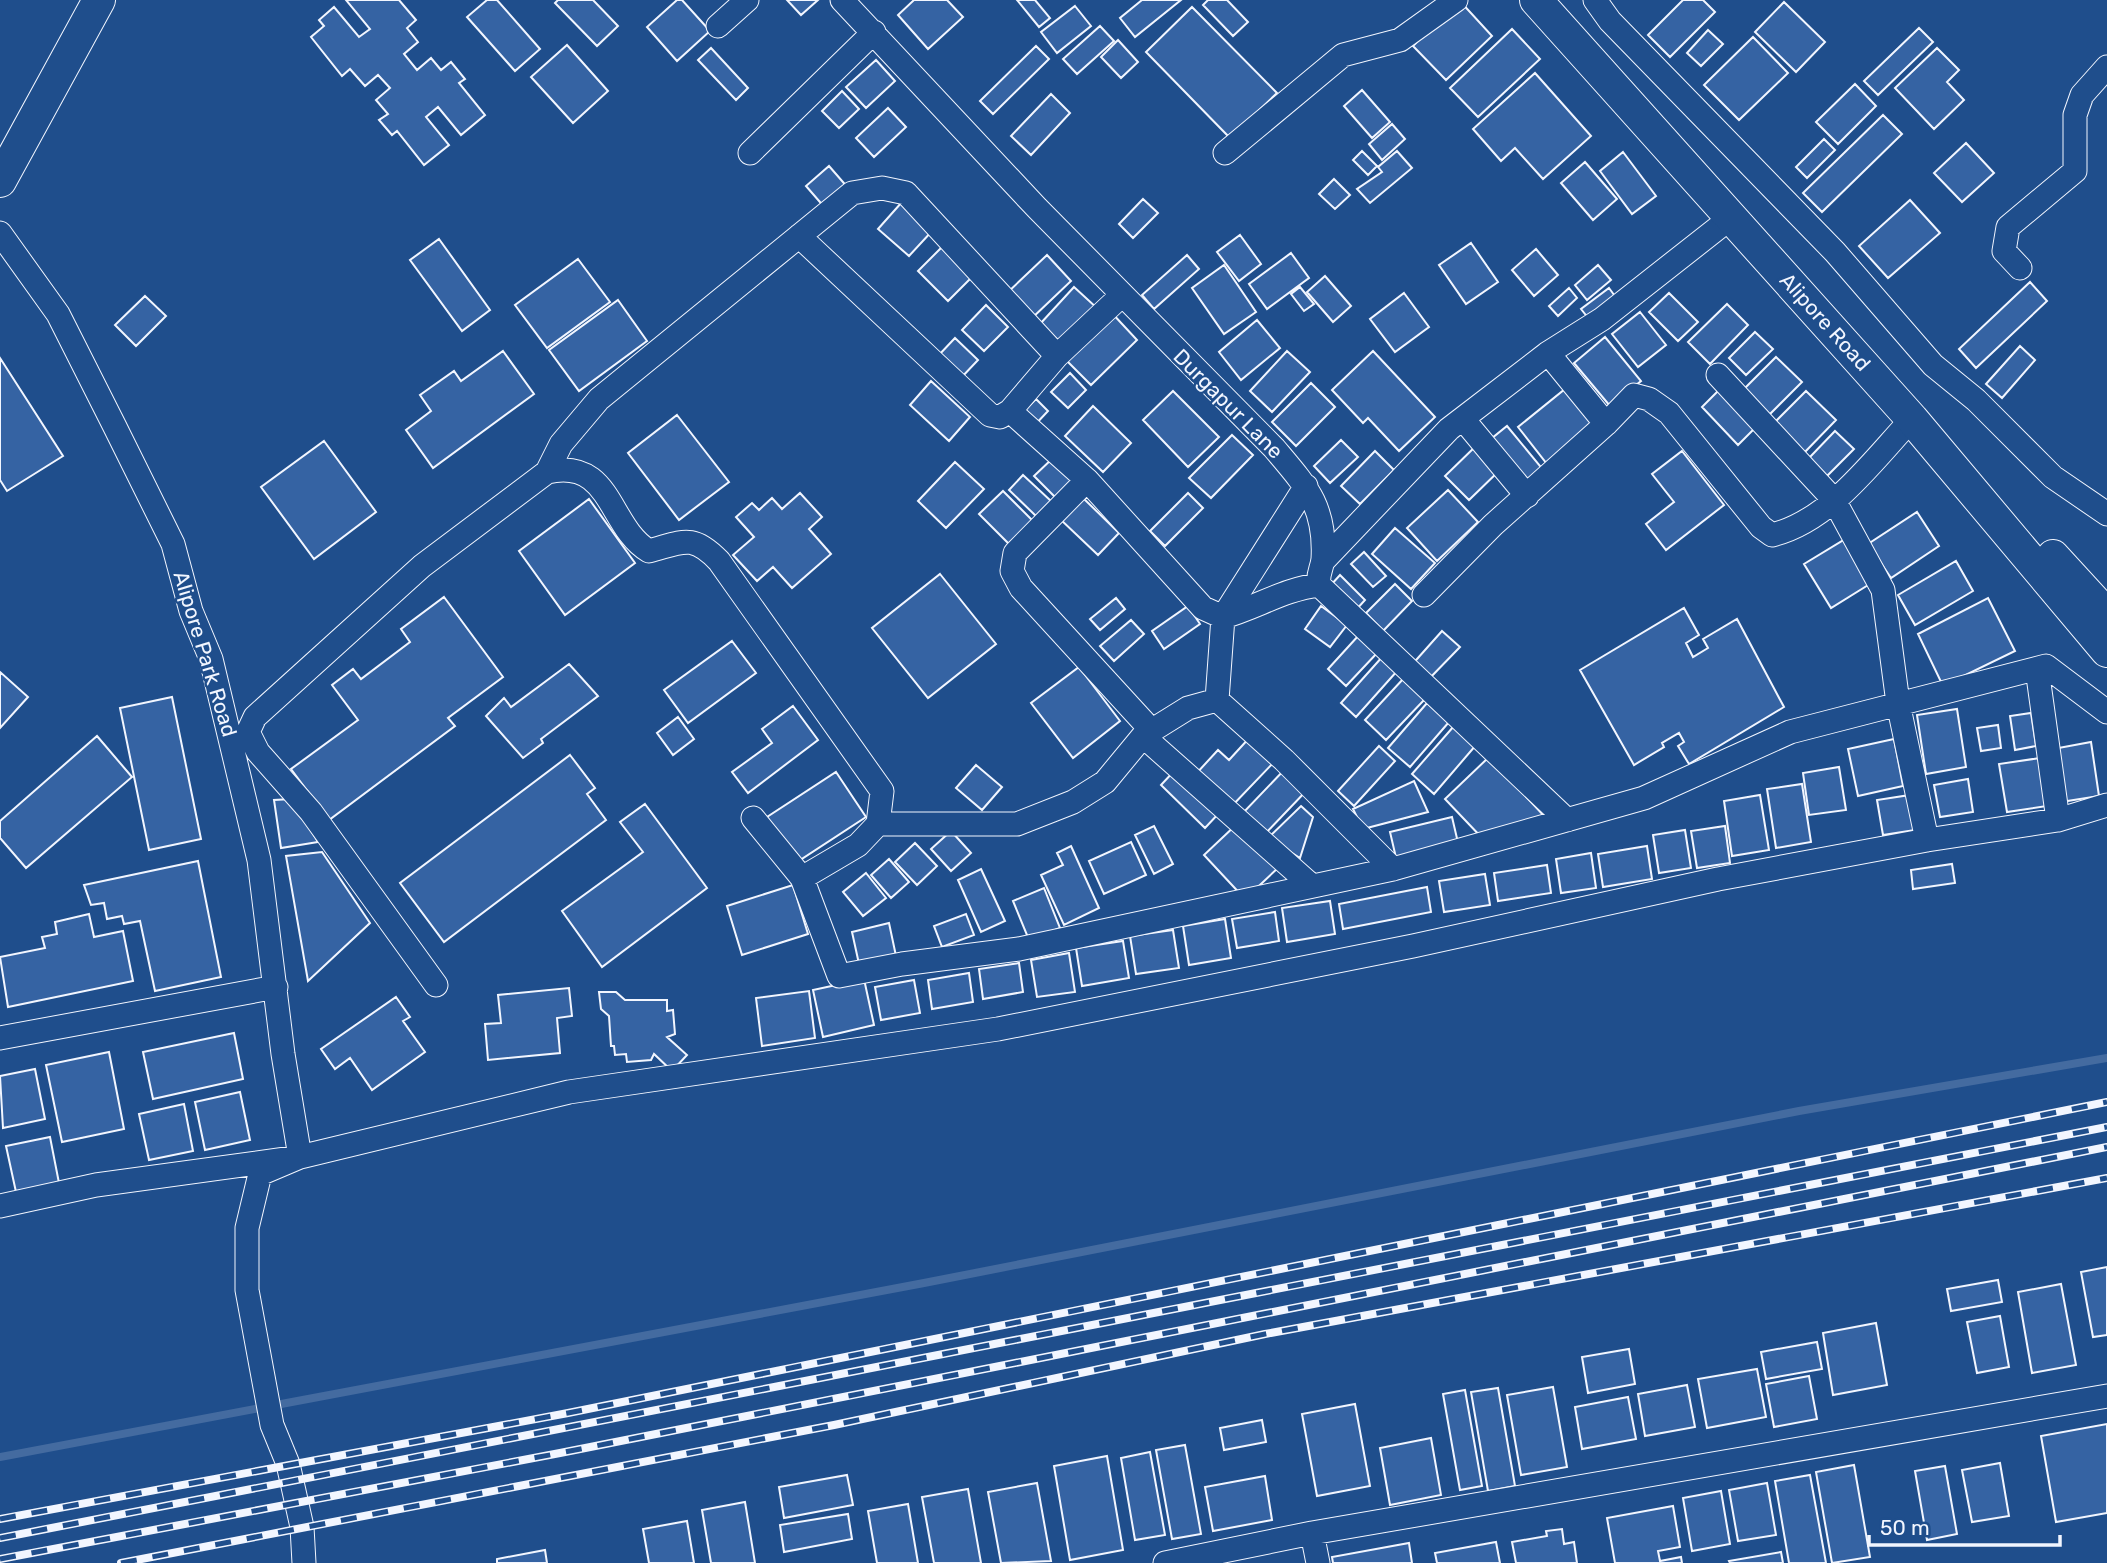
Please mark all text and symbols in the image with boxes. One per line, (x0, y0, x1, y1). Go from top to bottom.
street label: Alipore Road (1775, 267, 1876, 376)
street label: Durgapur Lane (1168, 344, 1288, 464)
street label: Alipore Park Road (168, 568, 243, 740)
scale bar (1869, 1504, 2060, 1548)
text: 50 m (1880, 1515, 1930, 1540)

